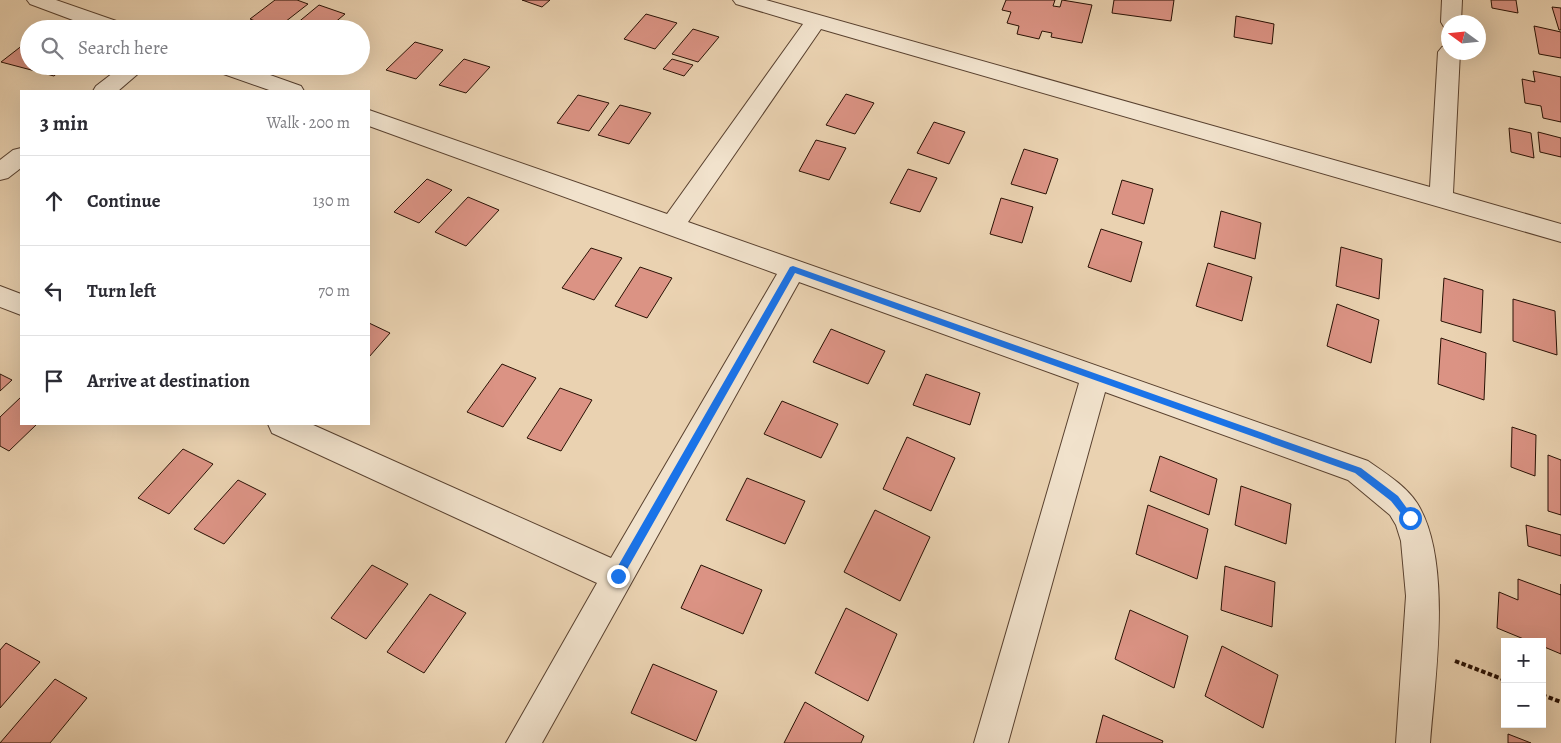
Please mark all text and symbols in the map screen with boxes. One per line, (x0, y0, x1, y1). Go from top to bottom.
north arrow (1441, 15, 1486, 60)
search box (20, 20, 370, 75)
icon: search (38, 34, 66, 62)
text: Search here (78, 35, 168, 61)
text: 3 min (40, 109, 88, 137)
text: Walk · 200 m (266, 112, 350, 134)
icon: ahead (40, 187, 68, 215)
text: Continue (87, 188, 161, 214)
text: 130 m (313, 190, 350, 212)
icon: left (40, 277, 68, 305)
text: Turn left (87, 278, 156, 304)
text: 70 m (318, 280, 350, 302)
icon: arrive (40, 367, 68, 395)
text: Arrive at destination (87, 368, 250, 394)
route start (1399, 507, 1422, 530)
route end (607, 565, 630, 588)
map controls (1501, 638, 1546, 728)
button: + (1501, 638, 1546, 683)
button: − (1501, 683, 1546, 728)

